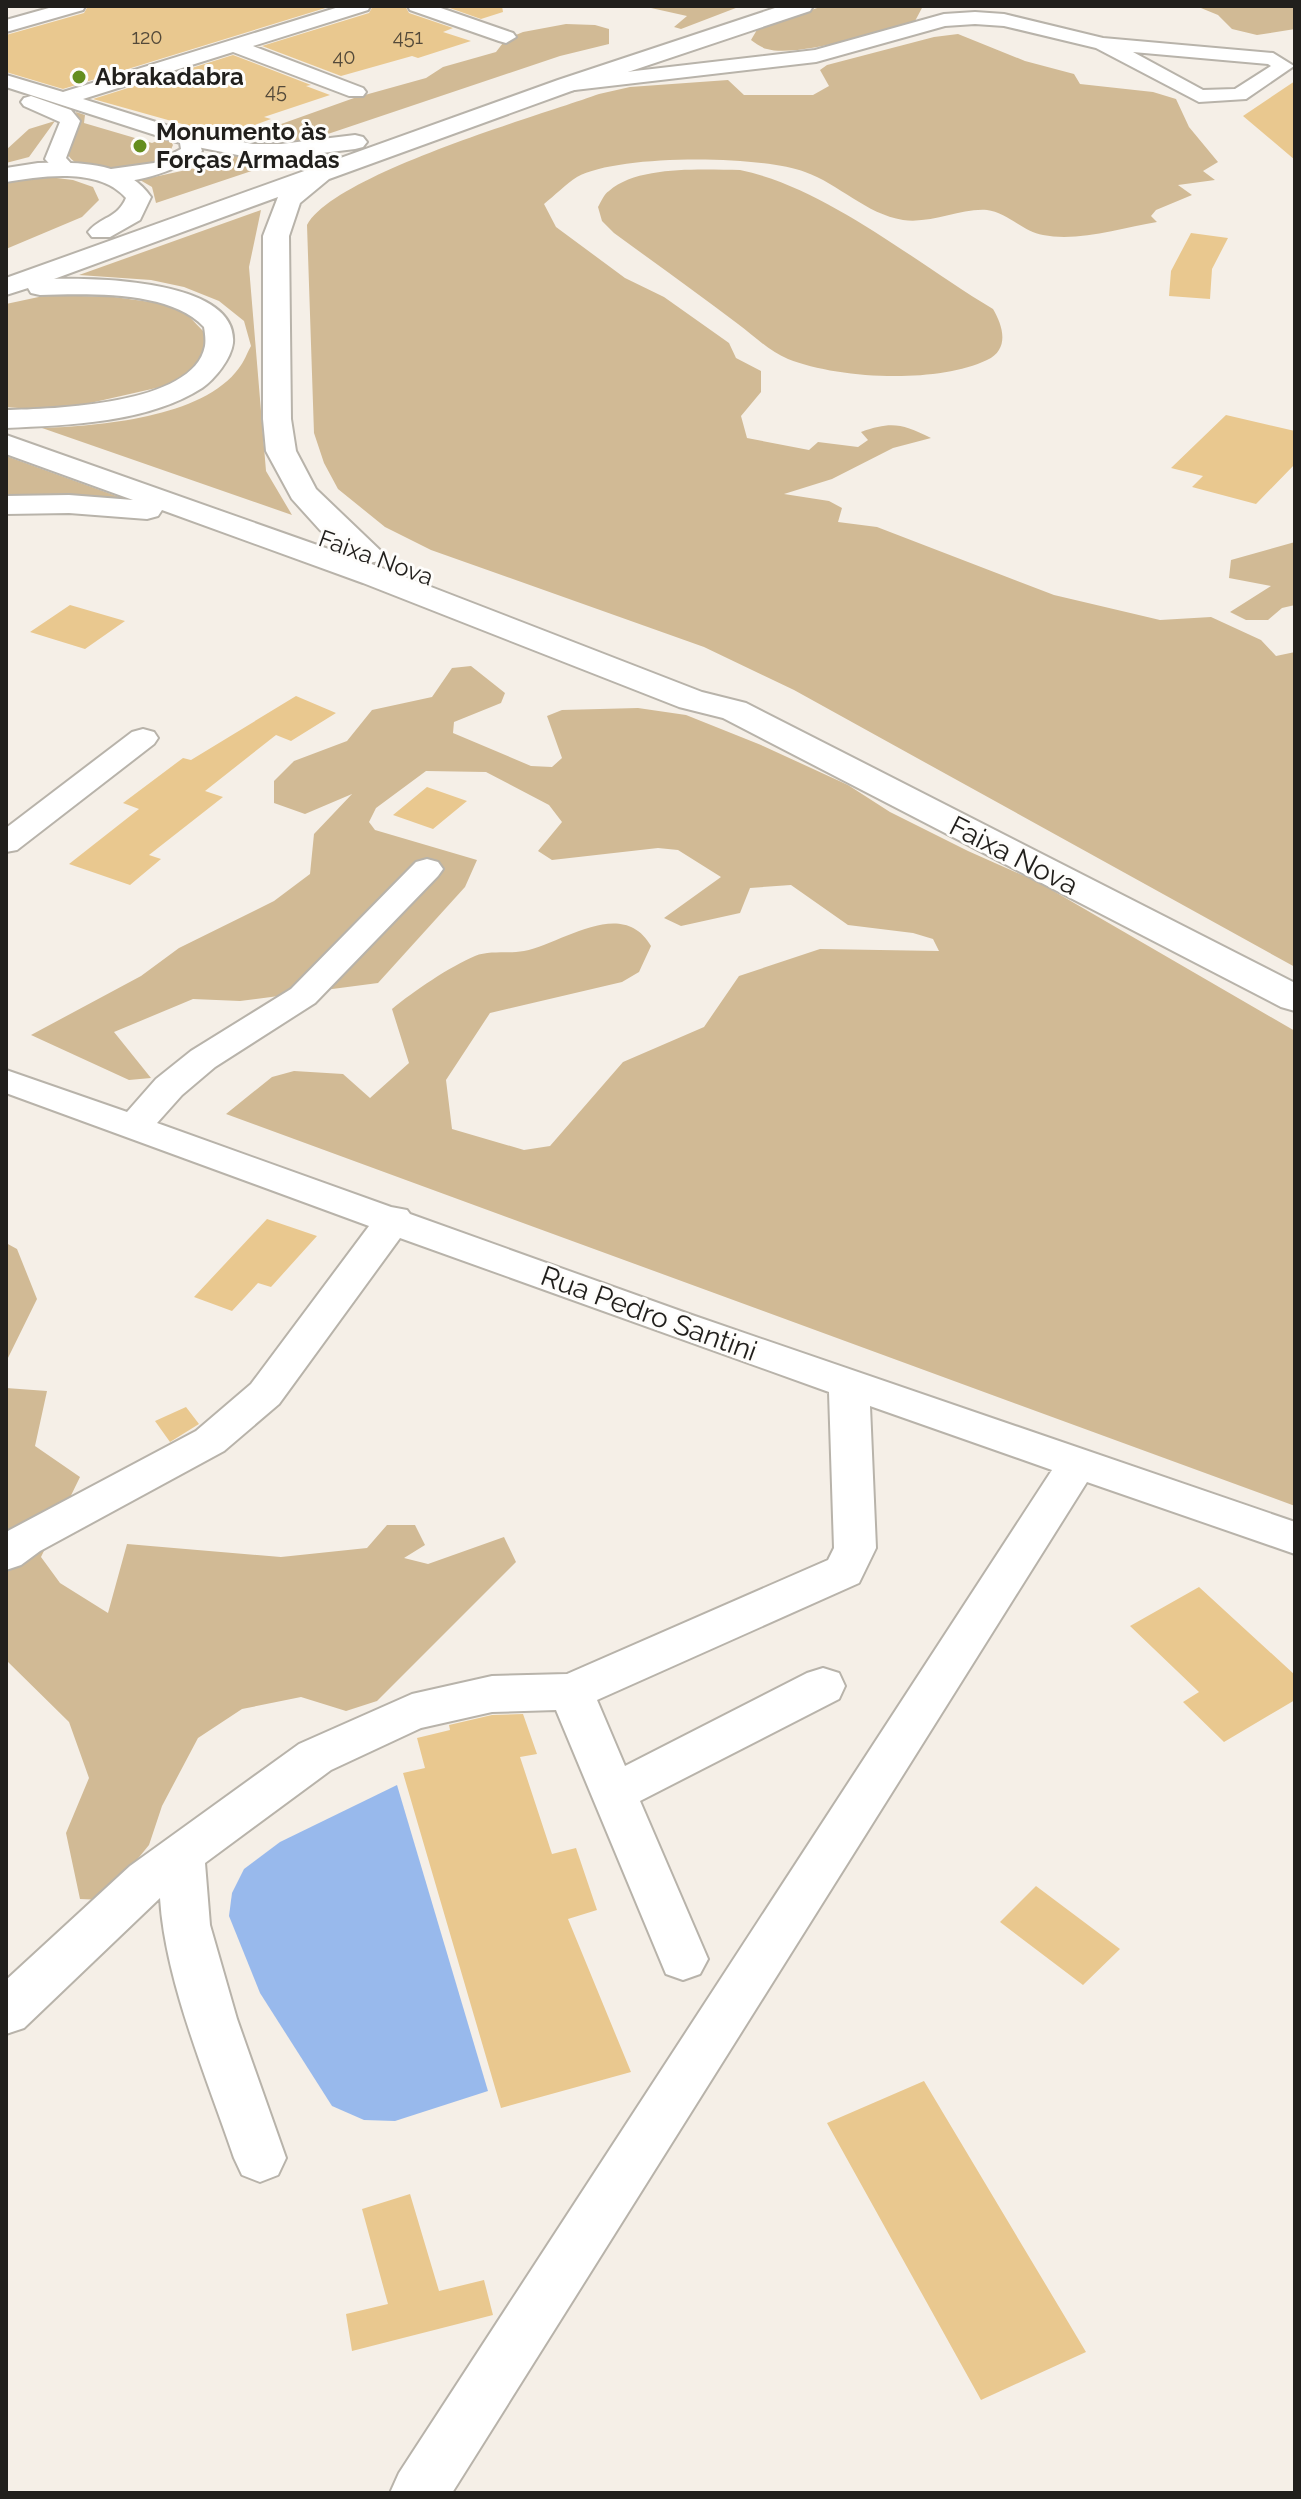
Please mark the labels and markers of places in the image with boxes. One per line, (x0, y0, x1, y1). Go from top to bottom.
place label: Abrakadabra (95, 62, 244, 91)
marker: Abrakadabra (70, 68, 88, 86)
place label: Monumento às Forças Armadas (156, 117, 340, 174)
marker: Monumento às Forças Armadas (131, 137, 149, 155)

